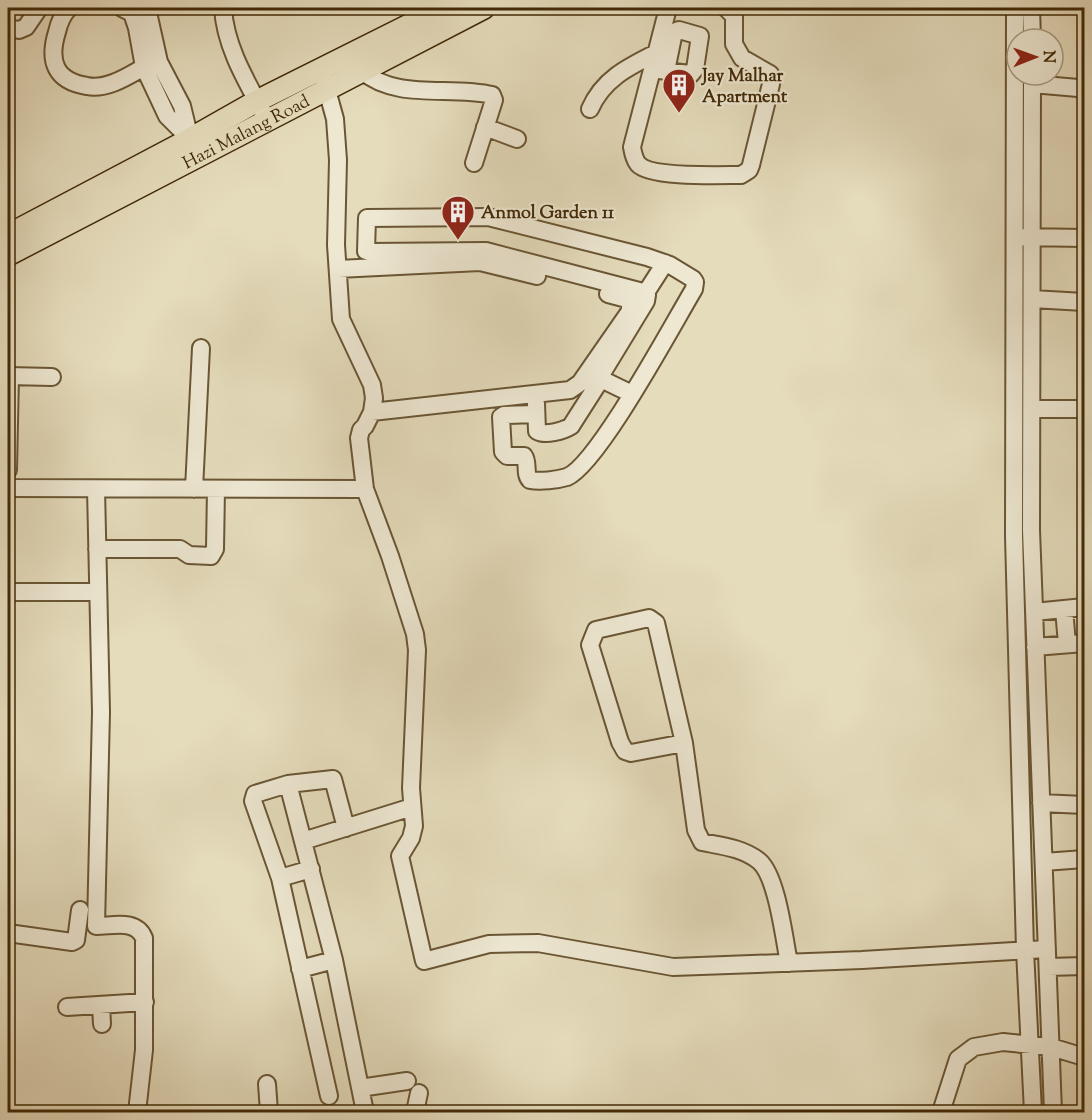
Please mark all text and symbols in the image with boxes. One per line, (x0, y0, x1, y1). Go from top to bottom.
north arrow (1005, 27, 1065, 87)
text: N (1036, 50, 1059, 64)
place label: Jay Malhar Apartment (700, 64, 788, 111)
building icon: Jay Malhar Apartment (661, 67, 697, 114)
street label: Hazi Malang Road (179, 90, 315, 177)
building icon: Anmol Garden 11 (440, 194, 476, 241)
place label: Anmol Garden 11 (481, 201, 615, 227)

